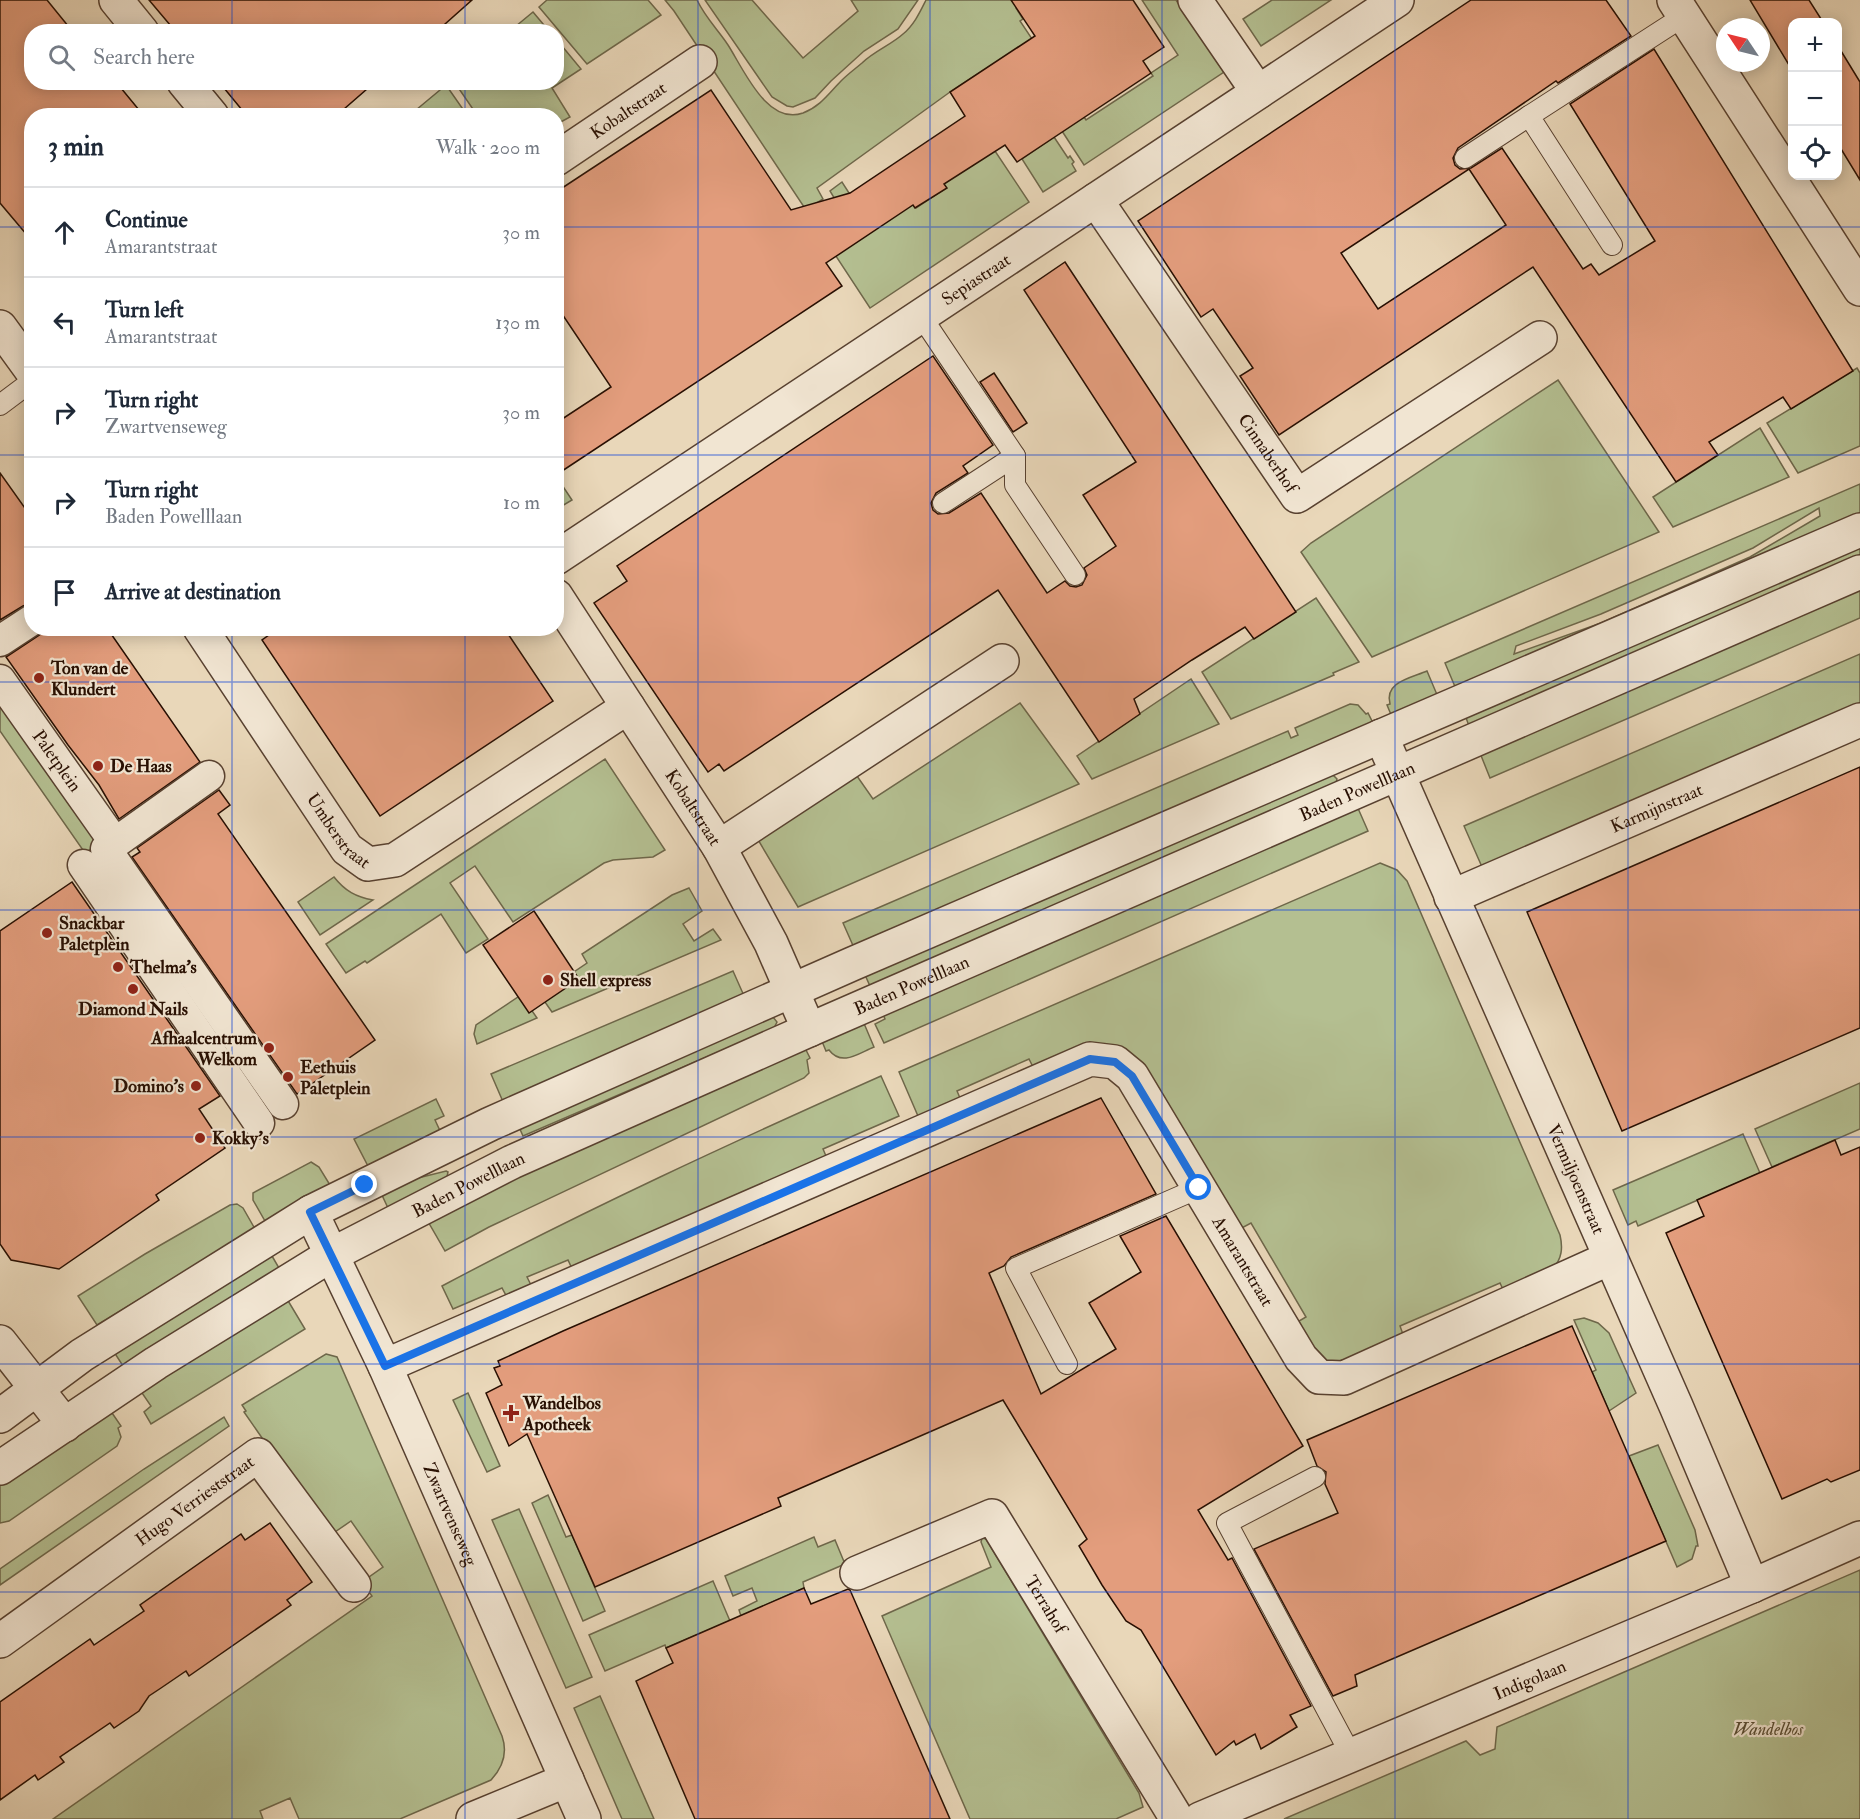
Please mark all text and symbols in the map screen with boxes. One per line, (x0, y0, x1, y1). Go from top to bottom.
north arrow (1716, 18, 1770, 72)
map controls (1788, 18, 1842, 180)
button: + (1788, 18, 1842, 72)
search box (24, 24, 564, 90)
icon: search (45, 41, 78, 74)
text: Search here (93, 43, 195, 71)
button: − (1788, 72, 1842, 126)
street label: Kobaltstraat (586, 77, 671, 145)
button: locate (1788, 126, 1842, 180)
text: 3 min (48, 131, 104, 163)
text: Walk · 200 m (436, 135, 540, 160)
text: Continue (105, 206, 188, 234)
icon: ahead (48, 216, 81, 249)
text: 30 m (502, 220, 540, 245)
text: Amarantstraat (105, 234, 218, 259)
street label: Sepiastraat (937, 248, 1015, 311)
text: Turn left (105, 296, 184, 324)
icon: left (48, 306, 81, 339)
text: 130 m (495, 310, 540, 335)
text: Amarantstraat (105, 324, 218, 349)
text: Turn right (105, 386, 198, 414)
icon: right (48, 396, 81, 429)
text: 30 m (502, 400, 540, 425)
street label: Cinnaberhof (1232, 409, 1304, 500)
text: Zwartvenseweg (105, 414, 227, 439)
text: Turn right (105, 476, 198, 504)
icon: right (48, 486, 81, 519)
text: 10 m (503, 490, 540, 515)
text: Baden Powelllaan (105, 504, 242, 529)
icon: arrive (48, 576, 81, 609)
text: Arrive at destination (105, 578, 281, 606)
place label: Ton van de Klundert (50, 657, 129, 701)
marker: Ton van de Klundert (32, 671, 46, 685)
street label: Paletplein (27, 726, 86, 797)
place label: De Haas (110, 755, 172, 778)
street label: Baden Powelllaan (1296, 756, 1419, 827)
marker: De Haas (91, 759, 105, 773)
street label: Kobaltstraat (660, 765, 726, 850)
street label: Karmijnstraat (1607, 778, 1707, 839)
street label: Umberstraat (301, 789, 375, 874)
place label: Snackbar Paletplein (59, 912, 130, 956)
marker: Snackbar Paletplein (40, 926, 54, 940)
street label: Baden Powelllaan (850, 951, 973, 1021)
place label: Thelma's (129, 956, 197, 979)
marker: Thelma's (111, 960, 125, 974)
place label: Shell express (560, 969, 651, 992)
marker: Shell express (541, 973, 555, 987)
marker: Diamond Nails (126, 982, 140, 996)
place label: Diamond Nails (78, 998, 188, 1021)
place label: Afhaalcentrum Welkom (150, 1027, 258, 1071)
marker: Afhaalcentrum Welkom (262, 1041, 276, 1055)
place label: Eethuis Paletplein (300, 1056, 371, 1100)
marker: Eethuis Paletplein (281, 1070, 295, 1084)
place label: Domino's (114, 1075, 184, 1098)
marker: Domino's (189, 1079, 203, 1093)
street label: Vermiljoenstraat (1541, 1121, 1610, 1238)
place label: Kokky's (212, 1127, 269, 1150)
marker: Kokky's (193, 1131, 207, 1145)
street label: Baden Powelllaan (408, 1147, 528, 1223)
route end (351, 1171, 377, 1197)
route start (1185, 1174, 1211, 1200)
street label: Amarantstraat (1206, 1211, 1279, 1311)
place label: Wandelbos Apotheek (522, 1392, 601, 1436)
marker: Wandelbos Apotheek (504, 1406, 518, 1420)
street label: Hugo Verrieststraat (131, 1450, 259, 1552)
street label: Zwartvenseweg (417, 1460, 483, 1571)
street label: Terrahof (1019, 1571, 1073, 1640)
street label: Indigolaan (1490, 1655, 1570, 1706)
park label: Wandelbos (1733, 1718, 1804, 1741)

